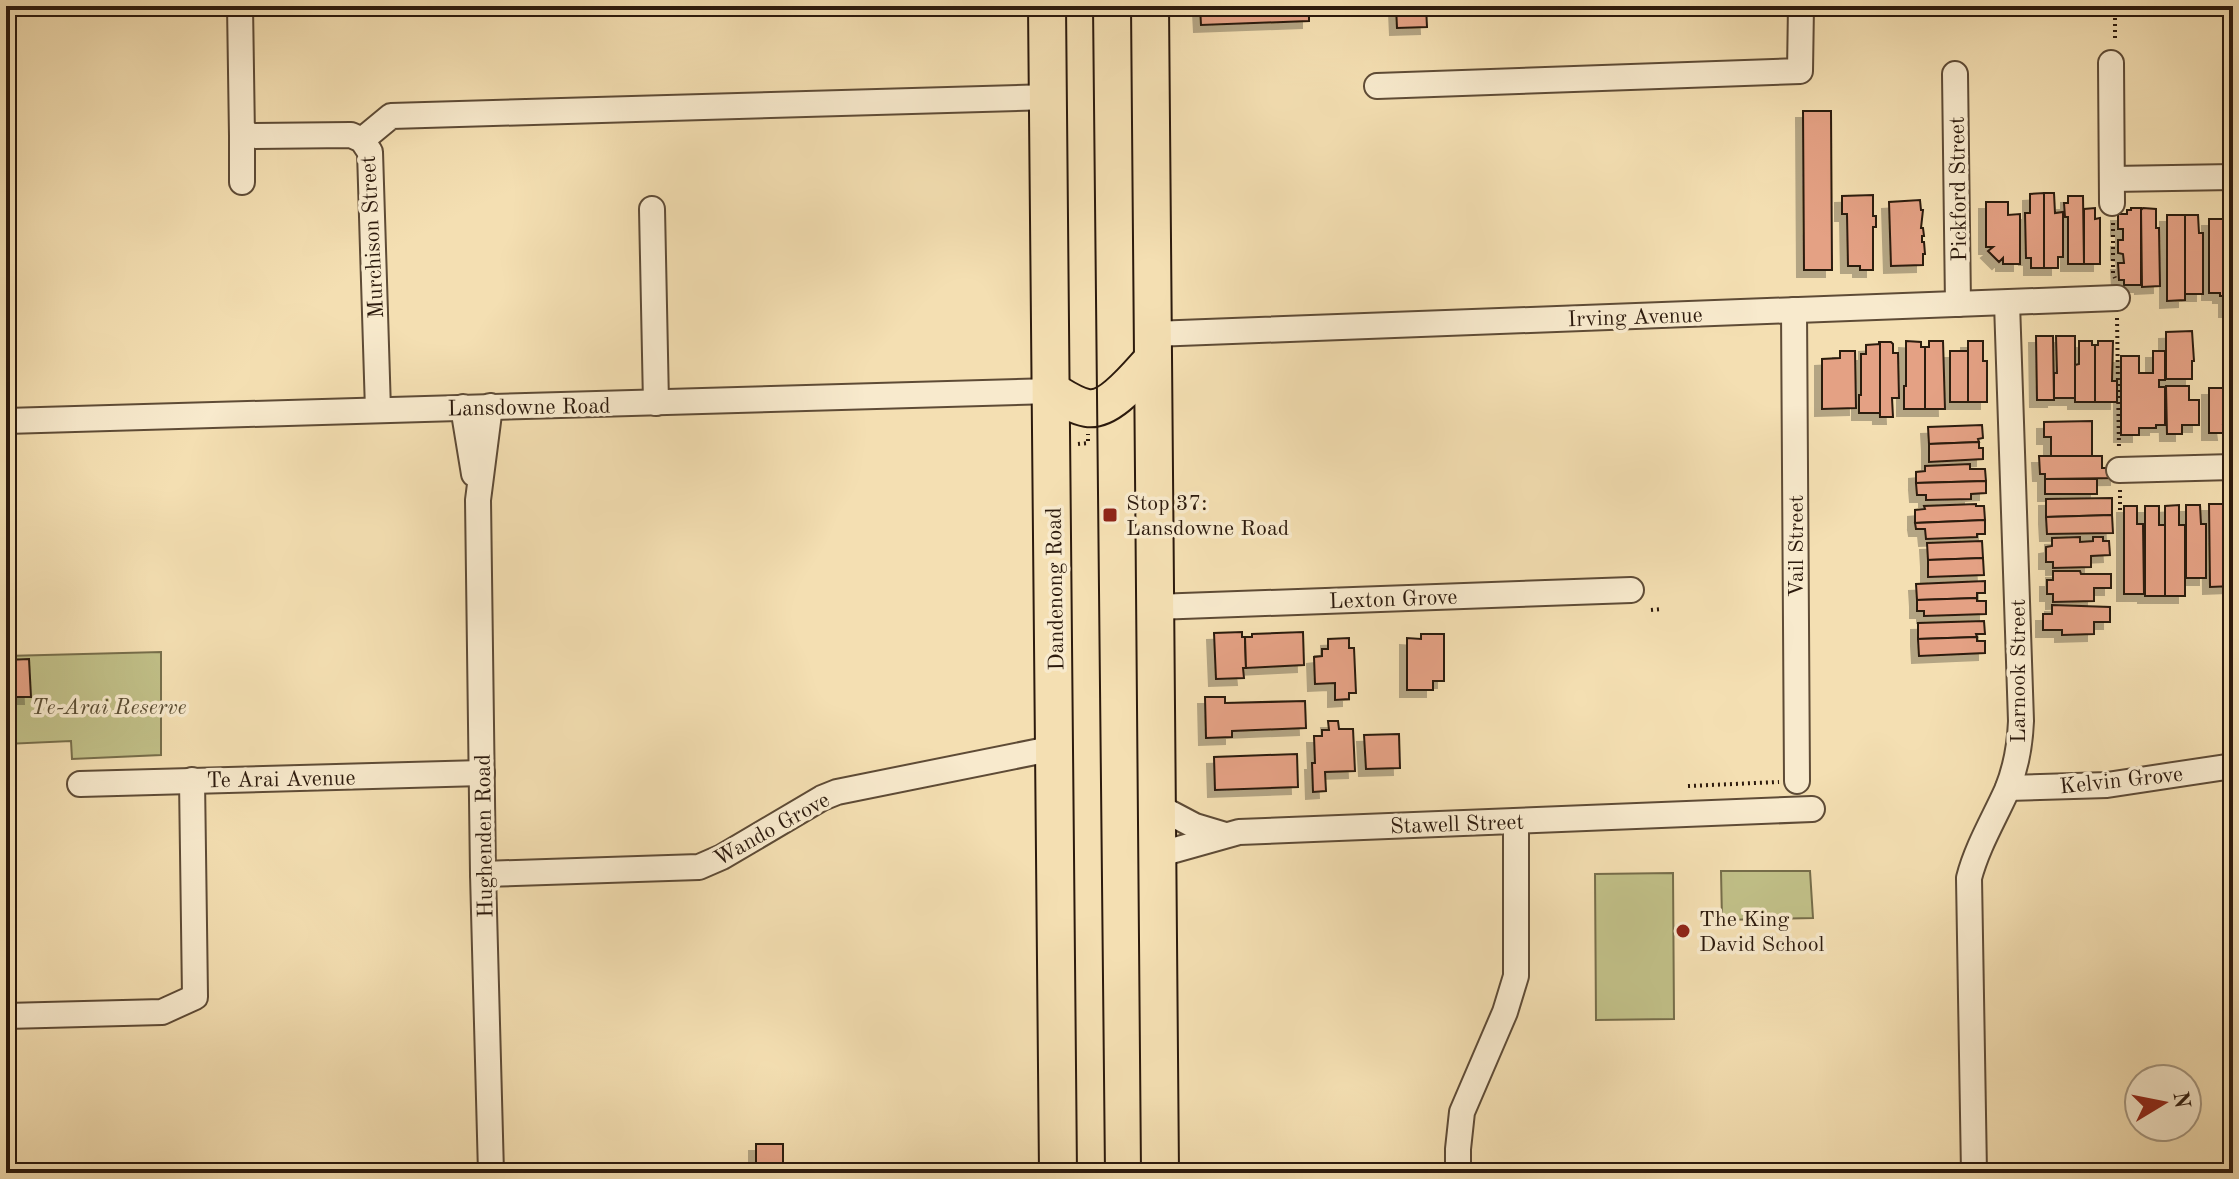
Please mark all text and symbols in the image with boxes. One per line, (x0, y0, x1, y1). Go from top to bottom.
street label: Pickford Street (1947, 116, 1971, 262)
street label: Murchison Street (358, 155, 388, 319)
street label: Irving Avenue (1567, 305, 1703, 331)
street label: Lansdowne Road (447, 396, 611, 420)
place label: Stop 37: Lansdowne Road (1126, 493, 1289, 540)
street label: Vail Street (1786, 495, 1808, 597)
marker: Stop 37: Lansdowne Road (1101, 506, 1119, 524)
street label: Dandenong Road (1044, 507, 1068, 671)
street label: Lexton Grove (1328, 587, 1458, 613)
street label: Larnook Street (2008, 599, 2030, 743)
park label: Te-Arai Reserve (31, 697, 187, 719)
street label: Hughenden Road (473, 754, 497, 918)
street label: Kelvin Grove (2058, 764, 2184, 798)
street label: Te Arai Avenue (206, 768, 356, 792)
street label: Wando Grove (710, 789, 834, 871)
street label: Stawell Street (1390, 812, 1524, 838)
place label: The King David School (1699, 909, 1825, 956)
marker: The King David School (1674, 922, 1692, 940)
north arrow (2123, 1063, 2203, 1143)
text: N (2168, 1090, 2193, 1110)

